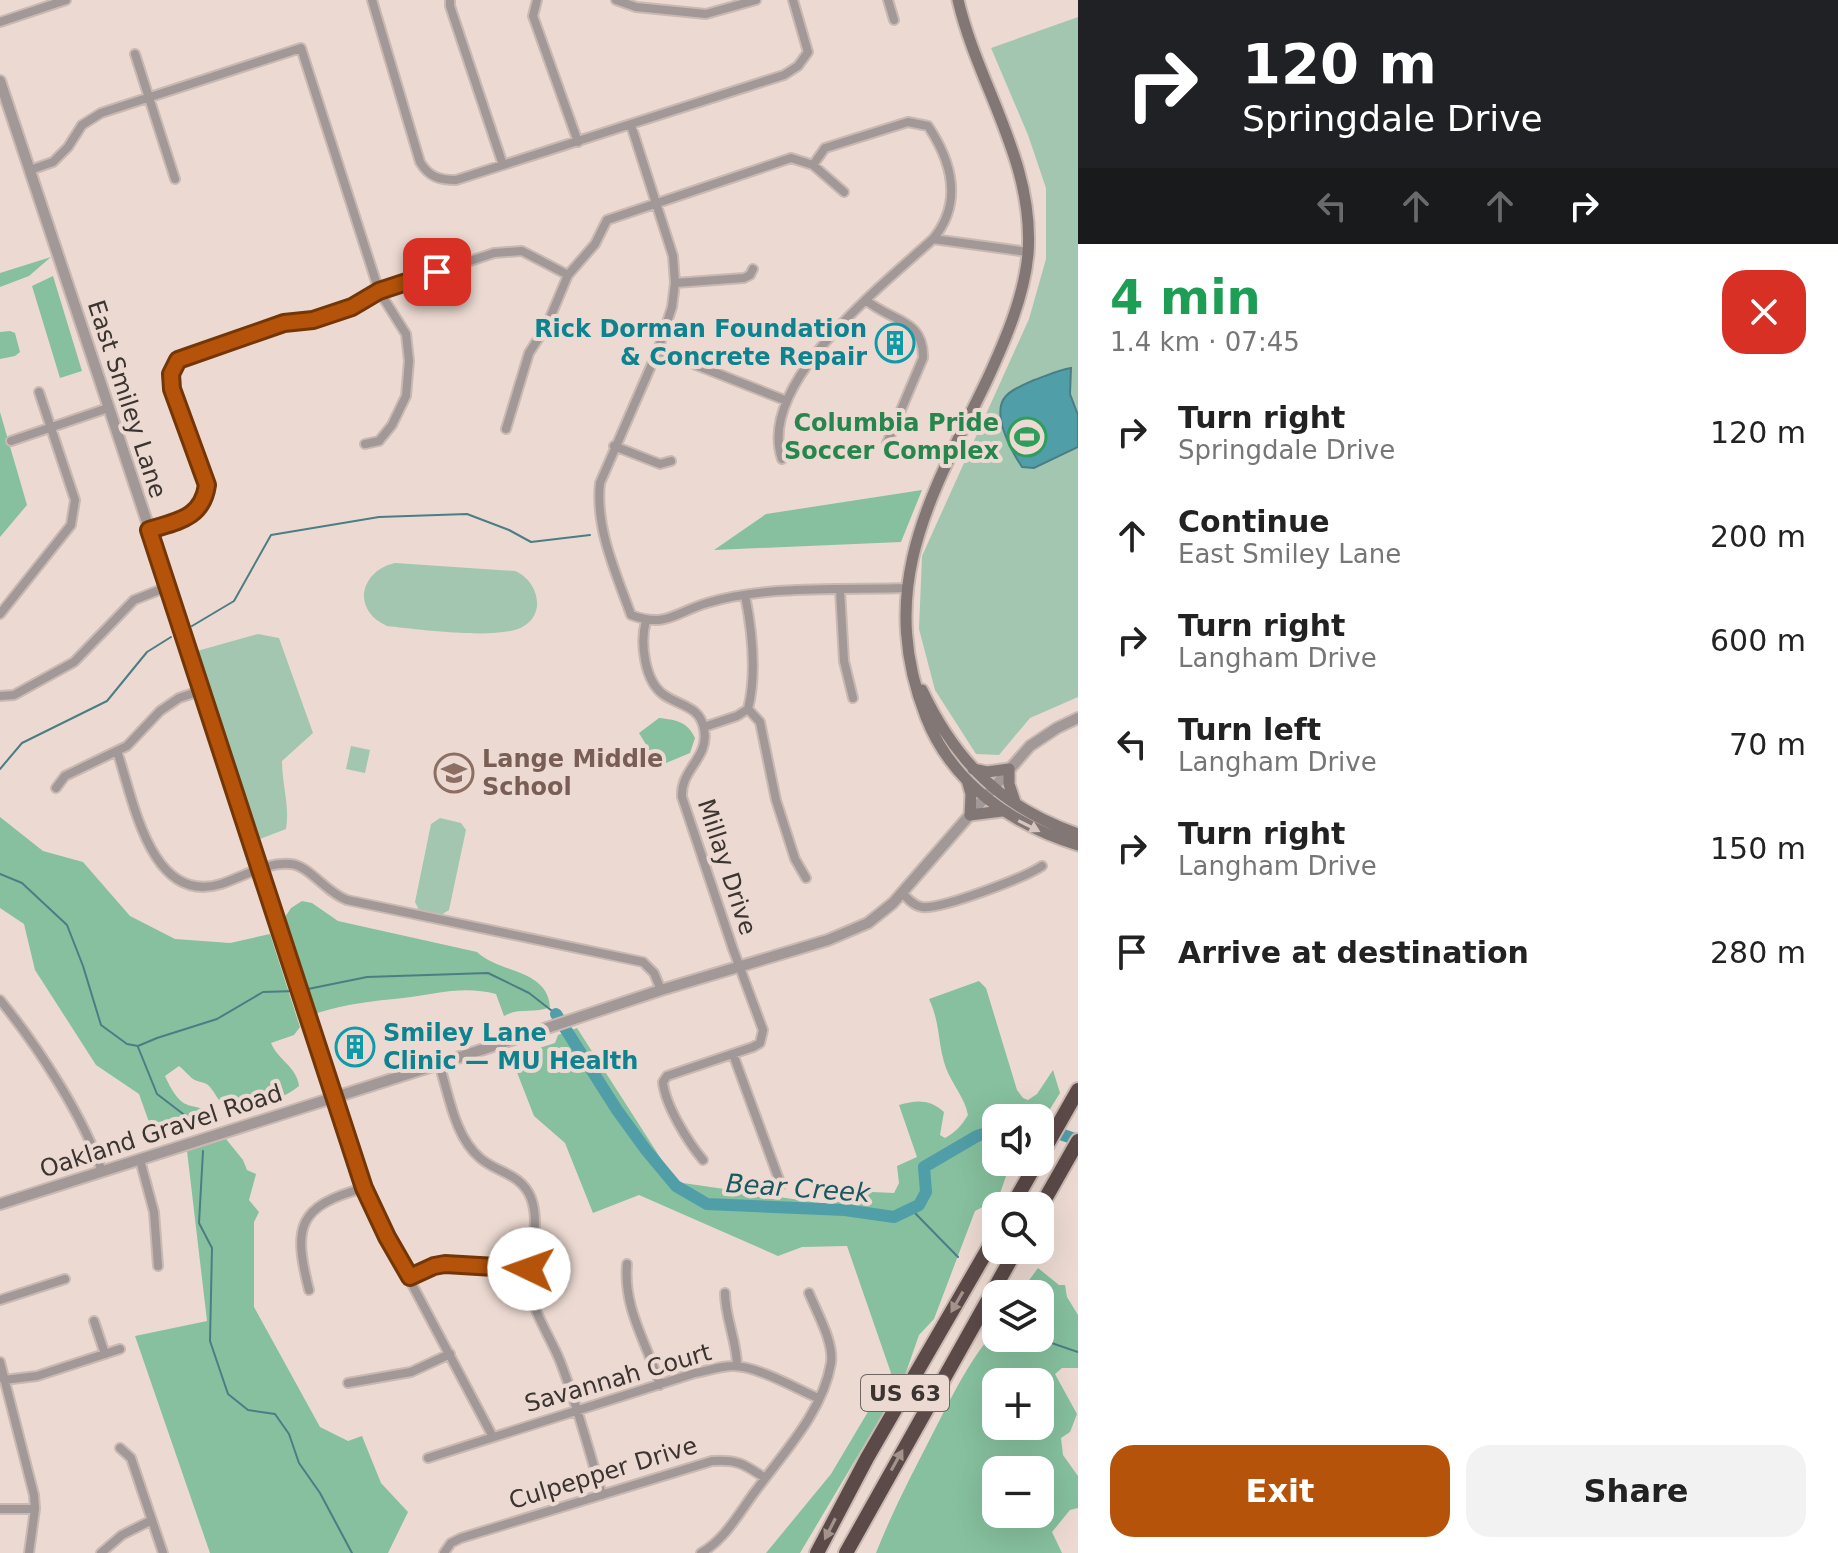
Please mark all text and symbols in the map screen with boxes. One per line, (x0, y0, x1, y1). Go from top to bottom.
text: 120 m (1242, 31, 1437, 96)
icon: right (1110, 32, 1214, 136)
text: Springdale Drive (1242, 98, 1543, 139)
icon: left (1310, 184, 1354, 228)
icon: ahead (1394, 184, 1438, 228)
icon: ahead (1478, 184, 1522, 228)
icon: right (1562, 184, 1606, 228)
pin (403, 238, 471, 306)
icon: arrive (415, 250, 459, 294)
text: 4 min (1110, 269, 1261, 325)
button: close (1722, 270, 1806, 354)
street label: East Smiley Lane (82, 297, 172, 501)
place label: Rick Dorman Foundation & Concrete Repair (534, 315, 867, 371)
building icon: Rick Dorman Foundation & Concrete Repair (874, 322, 916, 364)
text: 1.4 km · 07:45 (1110, 327, 1300, 357)
text: Turn right (1178, 400, 1345, 435)
place label: Columbia Pride Soccer Complex (784, 409, 1000, 465)
icon: right (1110, 410, 1154, 454)
text: 120 m (1710, 415, 1806, 450)
sports icon: Columbia Pride Soccer Complex (1006, 416, 1048, 458)
text: Springdale Drive (1178, 435, 1395, 465)
text: Continue (1178, 504, 1330, 539)
icon: ahead (1110, 514, 1154, 558)
text: 200 m (1710, 519, 1806, 554)
text: East Smiley Lane (1178, 539, 1401, 569)
text: Turn right (1178, 608, 1345, 643)
icon: right (1110, 618, 1154, 662)
text: 600 m (1710, 623, 1806, 658)
text: Langham Drive (1178, 643, 1377, 673)
text: Turn left (1178, 712, 1321, 747)
icon: left (1110, 722, 1154, 766)
text: 70 m (1729, 727, 1806, 762)
place label: Lange Middle School (482, 745, 663, 801)
text: Langham Drive (1178, 747, 1377, 777)
school or university icon: Lange Middle School (433, 752, 475, 794)
street label: Millay Drive (692, 796, 762, 938)
text: Turn right (1178, 816, 1345, 851)
one-way arrow (1018, 819, 1041, 833)
icon: right (1110, 826, 1154, 870)
text: 150 m (1710, 831, 1806, 866)
text: Langham Drive (1178, 851, 1377, 881)
icon: arrive (1110, 930, 1154, 974)
text: Arrive at destination (1178, 935, 1529, 970)
text: 280 m (1710, 935, 1806, 970)
place label: Smiley Lane Clinic — MU Health (383, 1019, 638, 1075)
building icon: Smiley Lane Clinic — MU Health (334, 1026, 376, 1068)
street label: Oakland Gravel Road (36, 1079, 286, 1183)
map controls (982, 1104, 1054, 1528)
button: sound (982, 1104, 1054, 1176)
water label: Bear Creek (725, 1168, 872, 1208)
button: search (982, 1192, 1054, 1264)
position arrow (487, 1227, 571, 1311)
button: layers (982, 1280, 1054, 1352)
one-way arrow (950, 1291, 964, 1313)
street label: Savannah Court (521, 1338, 715, 1418)
button: + (982, 1368, 1054, 1440)
road number: US 63 (861, 1375, 949, 1411)
street label: Culpepper Drive (505, 1431, 701, 1515)
button: Exit (1110, 1445, 1450, 1537)
button: Share (1466, 1445, 1806, 1537)
one-way arrow (890, 1449, 904, 1471)
button: − (982, 1456, 1054, 1528)
one-way arrow (823, 1517, 836, 1540)

